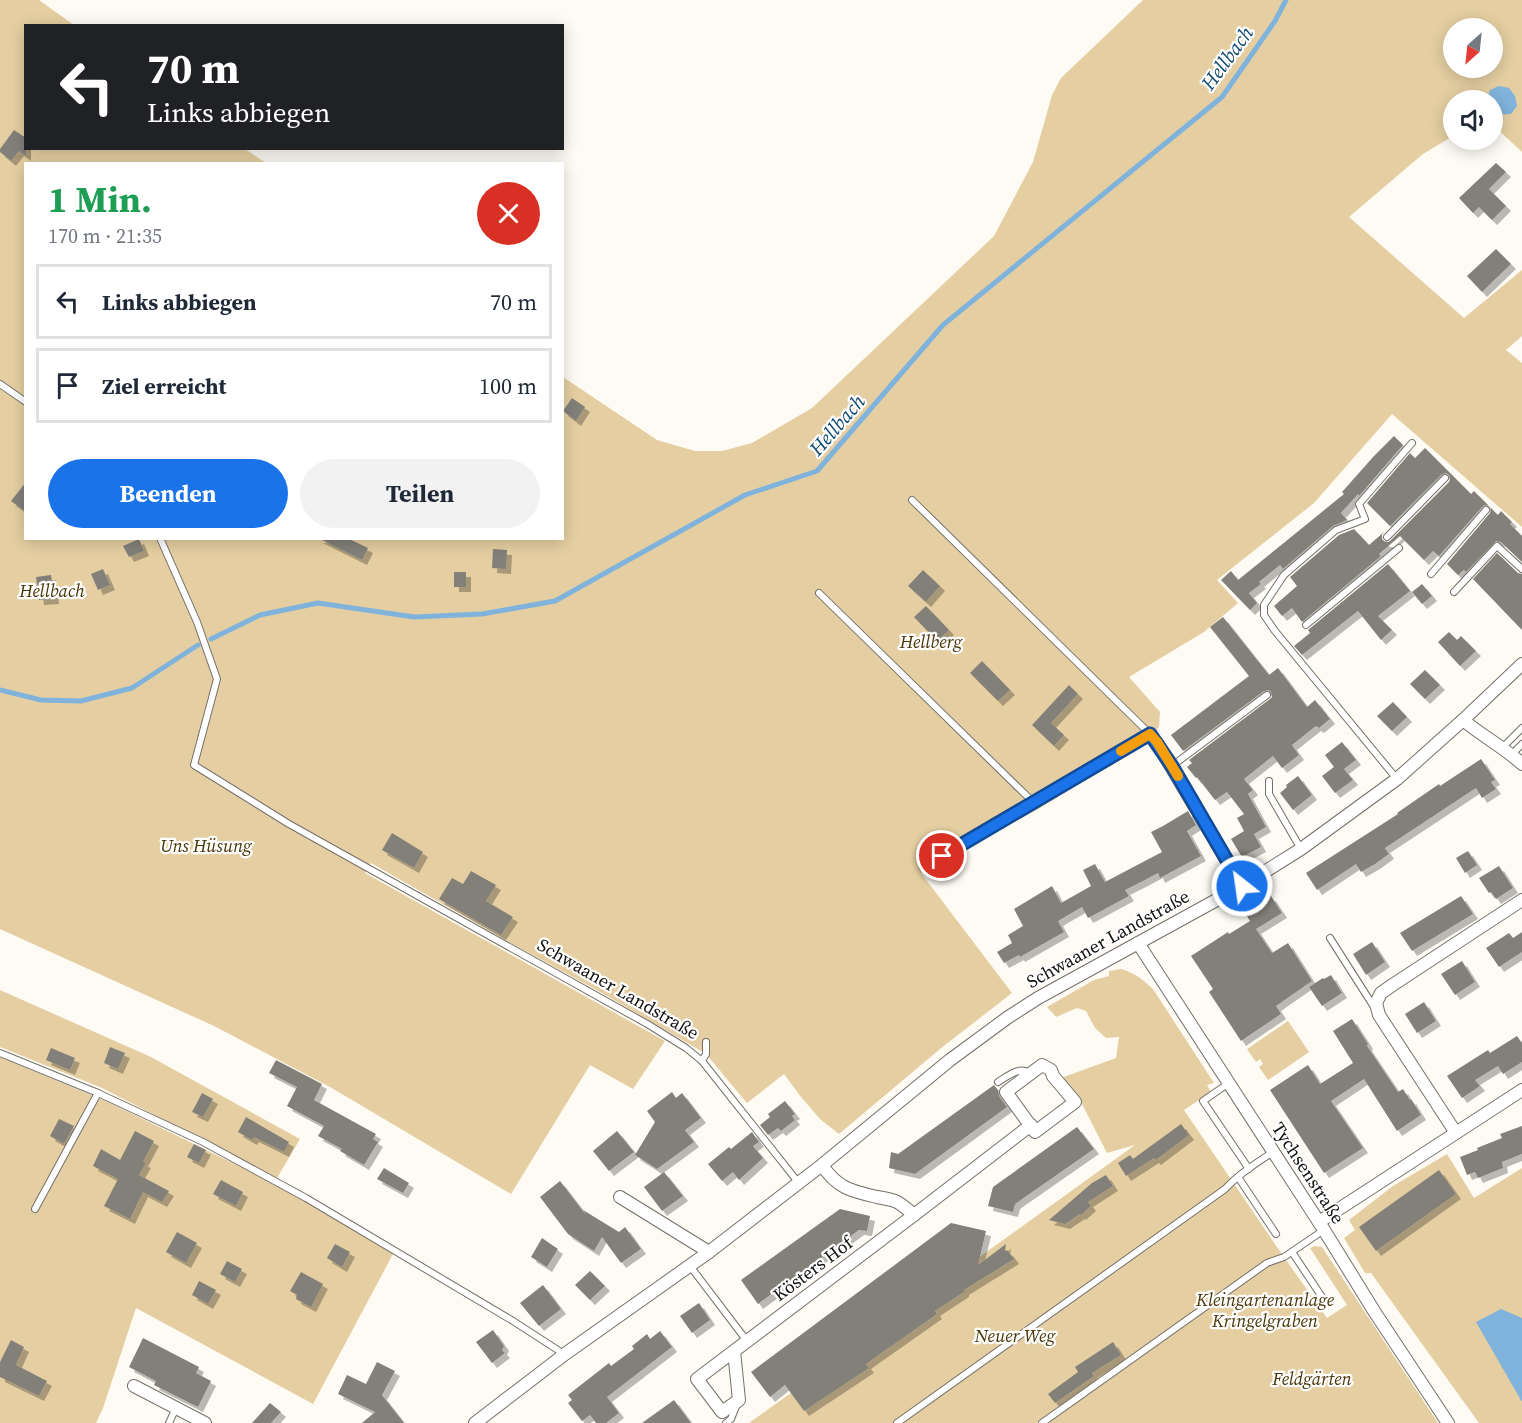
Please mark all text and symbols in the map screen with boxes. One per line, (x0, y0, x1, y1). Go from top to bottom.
north arrow (1443, 18, 1503, 78)
map controls (1443, 18, 1503, 150)
water label: Hellbach (1194, 20, 1260, 96)
text: 70 m (147, 39, 240, 97)
icon: left (48, 48, 126, 126)
button: sound (1443, 90, 1503, 150)
text: Links abbiegen (147, 94, 330, 131)
text: 1 Min. (48, 175, 152, 224)
button: close (477, 182, 540, 245)
text: 170 m · 21:35 (48, 222, 162, 250)
icon: left (51, 285, 84, 318)
text: Links abbiegen (102, 287, 257, 317)
text: 70 m (490, 287, 537, 317)
icon: arrive (51, 369, 84, 402)
text: Ziel erreicht (102, 371, 226, 401)
text: 100 m (479, 371, 537, 401)
water label: Hellbach (802, 388, 871, 462)
button: Beenden (48, 459, 288, 528)
button: Teilen (300, 459, 540, 528)
park label: Hellbach (18, 578, 85, 603)
park label: Hellberg (899, 629, 963, 654)
pin (916, 830, 967, 881)
park label: Uns Hüsung (160, 833, 253, 858)
icon: arrive (925, 839, 958, 872)
position arrow (1210, 854, 1274, 918)
street label: Schwaaner Landstraße (1022, 883, 1194, 994)
street label: Schwaaner Landstraße (533, 932, 704, 1045)
street label: Tychsenstraße (1266, 1117, 1351, 1228)
street label: Kösters Hof (768, 1229, 859, 1307)
park label: Kleingartenanlage Kringelgraben (1195, 1287, 1335, 1333)
park label: Neuer Weg (974, 1323, 1056, 1348)
park label: Feldgärten (1271, 1366, 1352, 1391)

